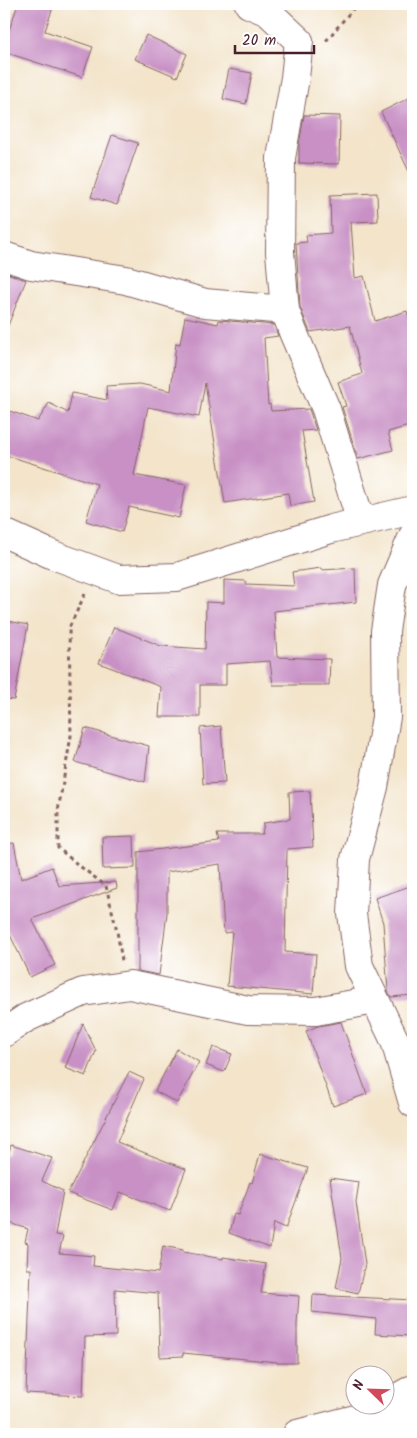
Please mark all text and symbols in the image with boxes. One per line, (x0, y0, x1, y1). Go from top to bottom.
scale bar (235, 22, 313, 54)
text: 20 m (242, 29, 276, 53)
north arrow (344, 1366, 394, 1416)
text: N (347, 1377, 371, 1394)

